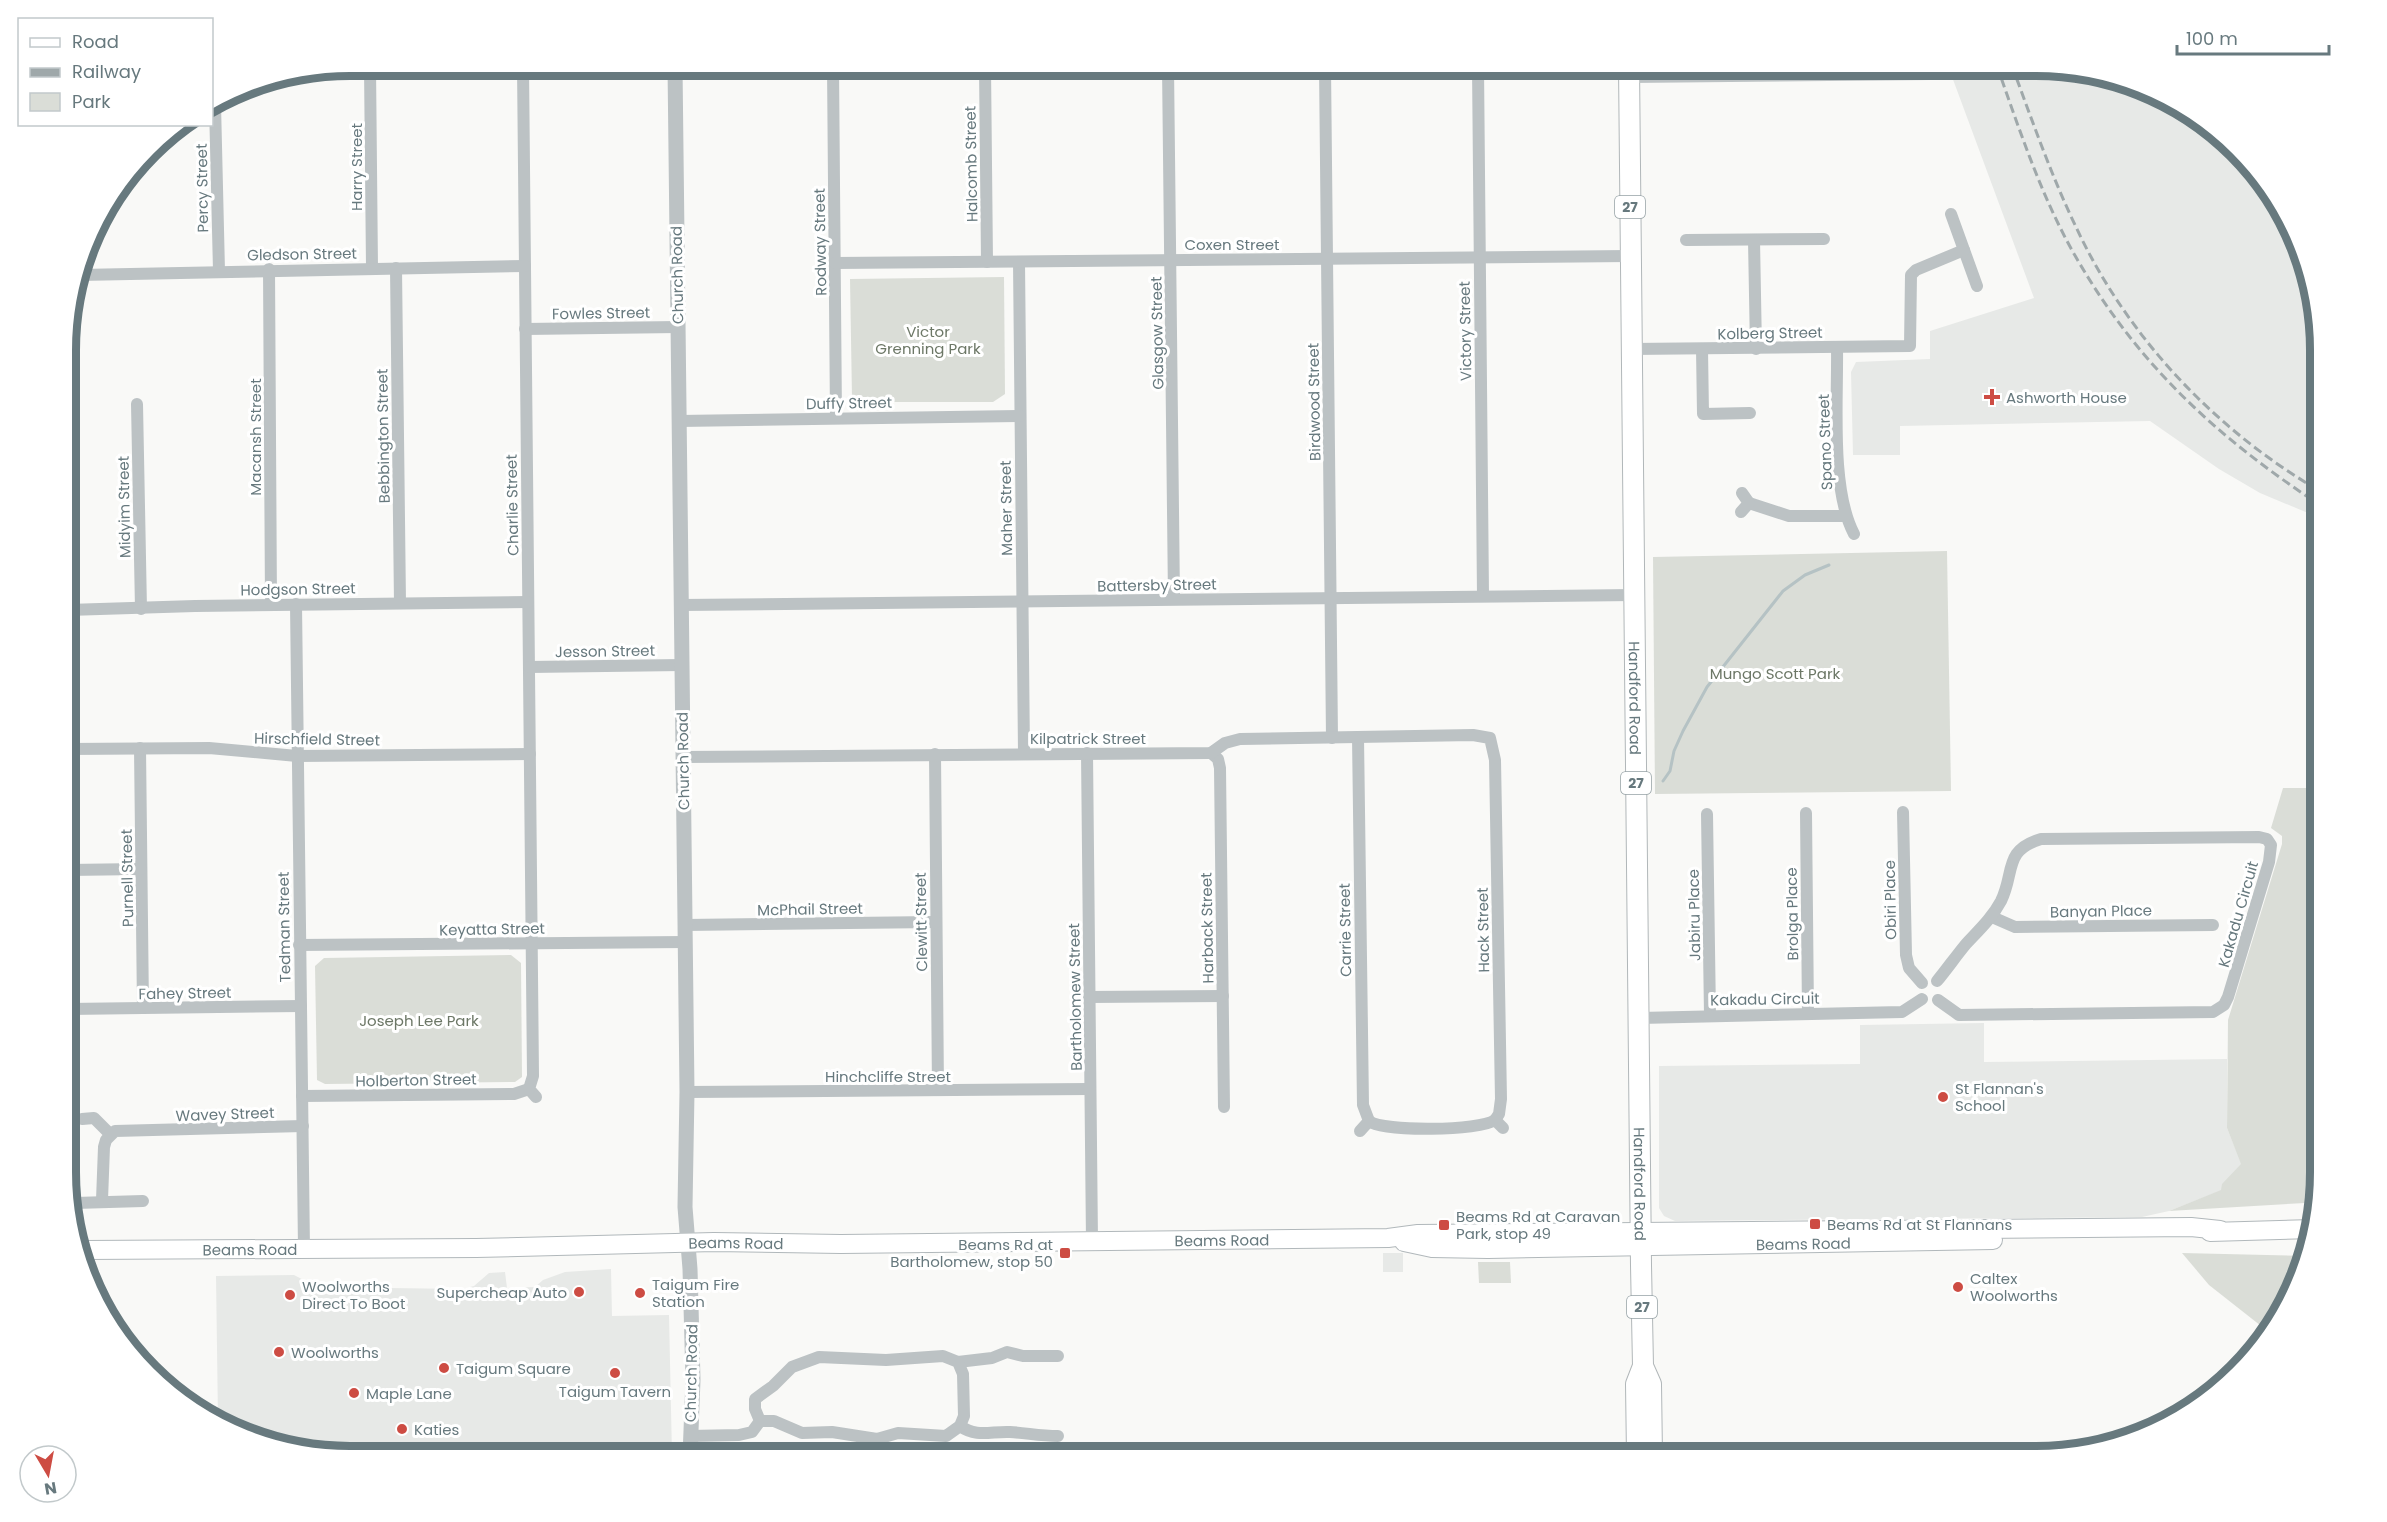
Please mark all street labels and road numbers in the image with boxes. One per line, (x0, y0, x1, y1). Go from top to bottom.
street label: Halcomb Street (959, 106, 983, 222)
street label: Harry Street (346, 123, 367, 211)
street label: Percy Street (191, 143, 213, 233)
street label: Rodway Street (809, 188, 831, 296)
road number: 27 (1615, 196, 1645, 218)
street label: Church Road (666, 226, 688, 324)
street label: Coxen Street (1184, 234, 1280, 255)
street label: Gledson Street (247, 243, 357, 265)
street label: Glasgow Street (1146, 276, 1168, 390)
street label: Victory Street (1454, 281, 1476, 381)
street label: Fowles Street (552, 302, 650, 324)
street label: Kolberg Street (1717, 322, 1823, 344)
street label: Birdwood Street (1302, 343, 1326, 461)
street label: Bebbington Street (371, 368, 395, 504)
street label: Macansh Street (245, 378, 266, 496)
street label: Duffy Street (806, 392, 892, 414)
street label: Spano Street (1813, 394, 1837, 490)
street label: Charlie Street (501, 454, 523, 556)
street label: Midyim Street (113, 456, 135, 558)
street label: Maher Street (995, 460, 1017, 556)
street label: Battersby Street (1097, 573, 1217, 597)
street label: Hodgson Street (240, 577, 356, 601)
street label: Jesson Street (555, 640, 655, 662)
street label: Handford Road (1624, 641, 1646, 755)
street label: Church Road (672, 712, 694, 810)
street label: Hirschfield Street (254, 727, 380, 751)
street label: Kilpatrick Street (1030, 728, 1146, 749)
road number: 27 (1621, 772, 1651, 794)
street label: Purnell Street (116, 829, 138, 927)
street label: Kakadu Circuit (2213, 858, 2263, 970)
street label: Obiri Place (1879, 860, 1901, 940)
street label: Brolga Place (1781, 867, 1803, 961)
street label: Jabiru Place (1683, 869, 1705, 961)
street label: Tedman Street (273, 871, 295, 983)
street label: Clewitt Street (910, 872, 932, 972)
street label: Harback Street (1196, 872, 1218, 984)
street label: Carrie Street (1334, 883, 1356, 977)
street label: Hack Street (1472, 887, 1494, 973)
street label: McPhail Street (757, 898, 863, 920)
street label: Banyan Place (2050, 900, 2152, 922)
street label: Keyatta Street (439, 918, 545, 940)
street label: Bartholomew Street (1063, 923, 1087, 1071)
street label: Fahey Street (138, 982, 232, 1004)
street label: Kakadu Circuit (1710, 988, 1820, 1010)
street label: Hinchcliffe Street (825, 1066, 951, 1087)
street label: Holberton Street (355, 1068, 477, 1092)
street label: Wavey Street (175, 1102, 275, 1126)
street label: Handford Road (1629, 1127, 1651, 1241)
street label: Beams Road (1174, 1229, 1269, 1251)
street label: Beams Road (688, 1231, 784, 1254)
street label: Beams Road (1756, 1232, 1851, 1255)
street label: Beams Road (202, 1238, 298, 1260)
road number: 27 (1627, 1296, 1657, 1318)
street label: Church Road (680, 1324, 702, 1422)

